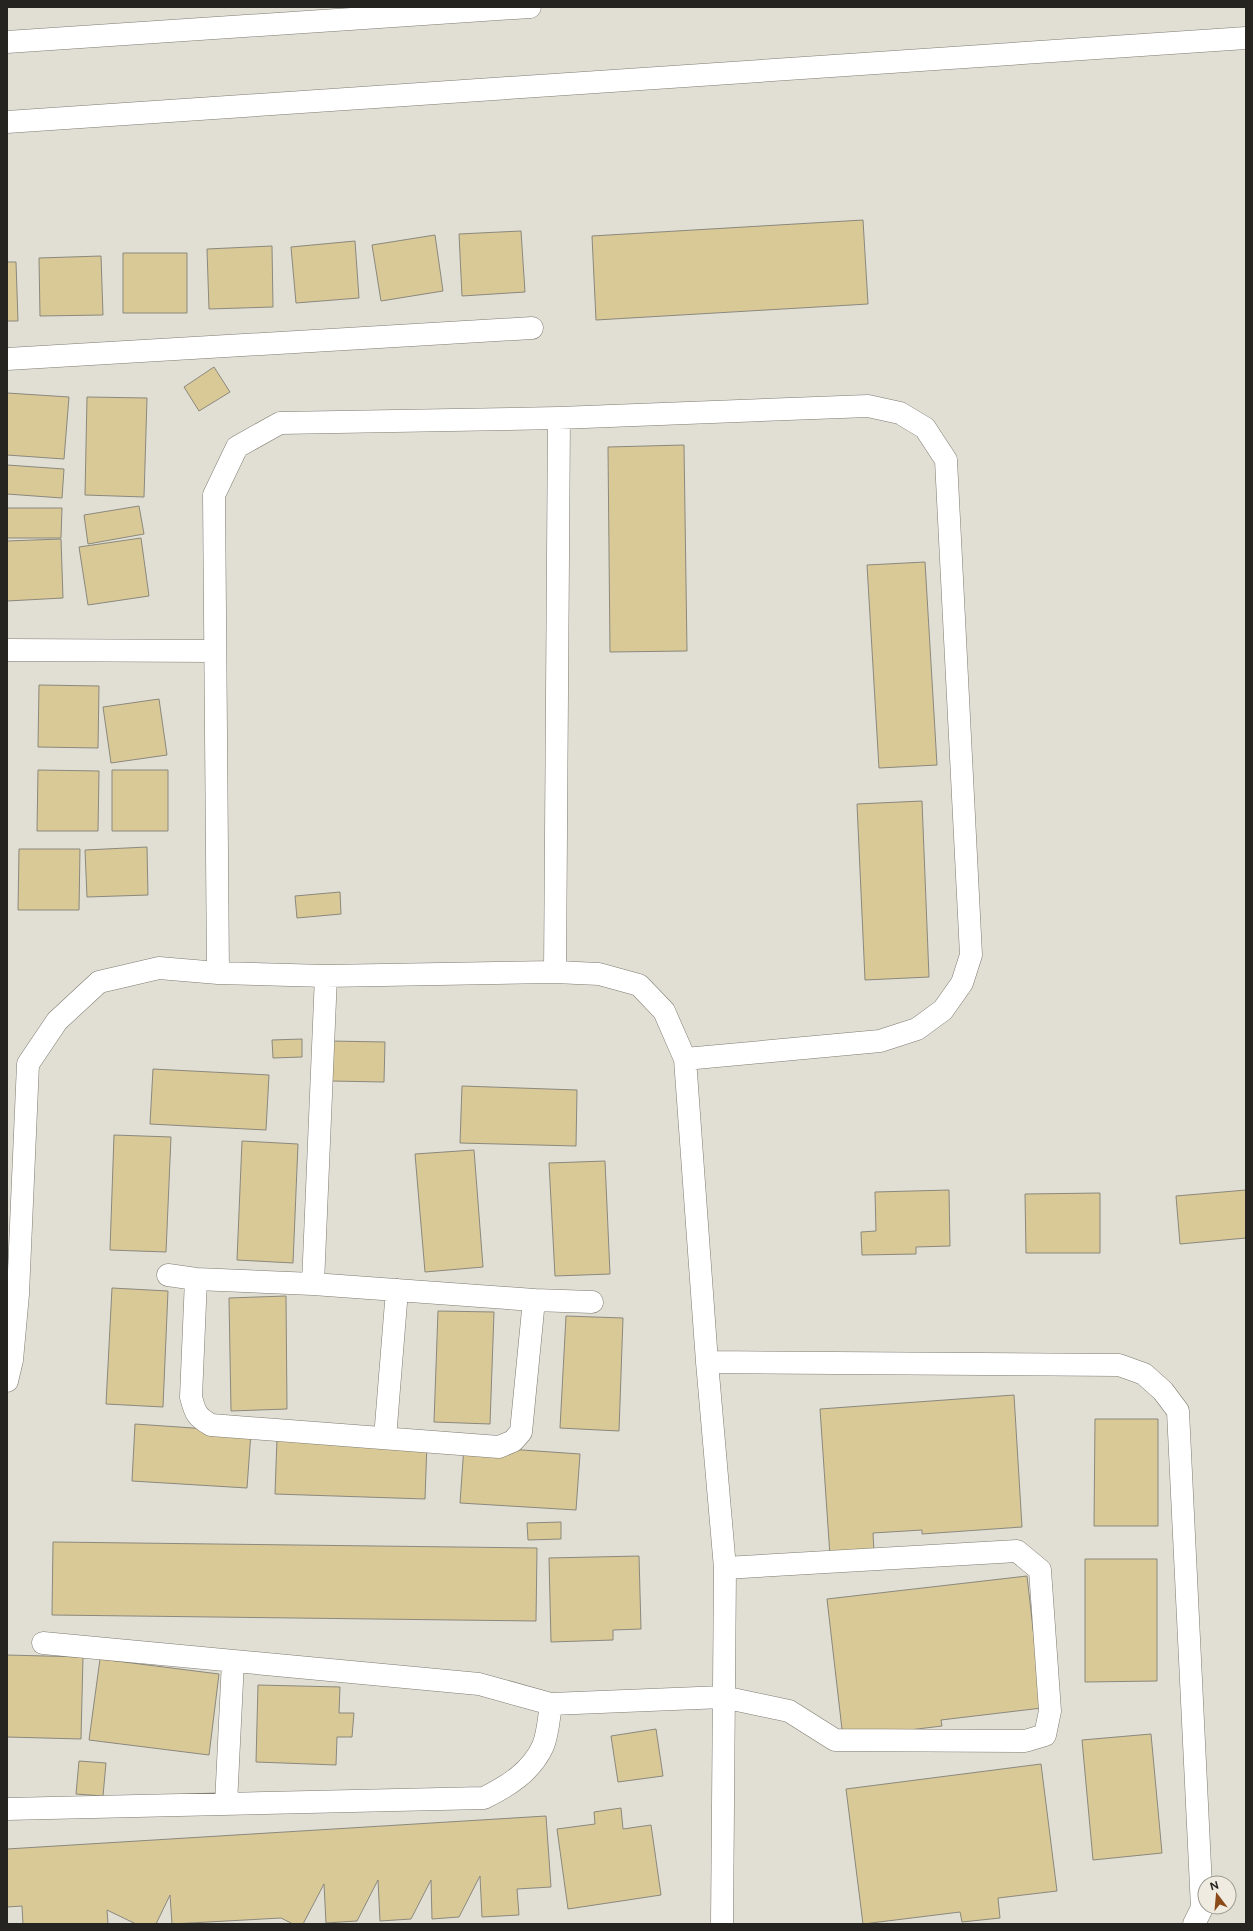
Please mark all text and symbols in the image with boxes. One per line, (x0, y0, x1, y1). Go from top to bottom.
north arrow (1197, 1875, 1237, 1915)
text: N (1208, 1878, 1220, 1893)

